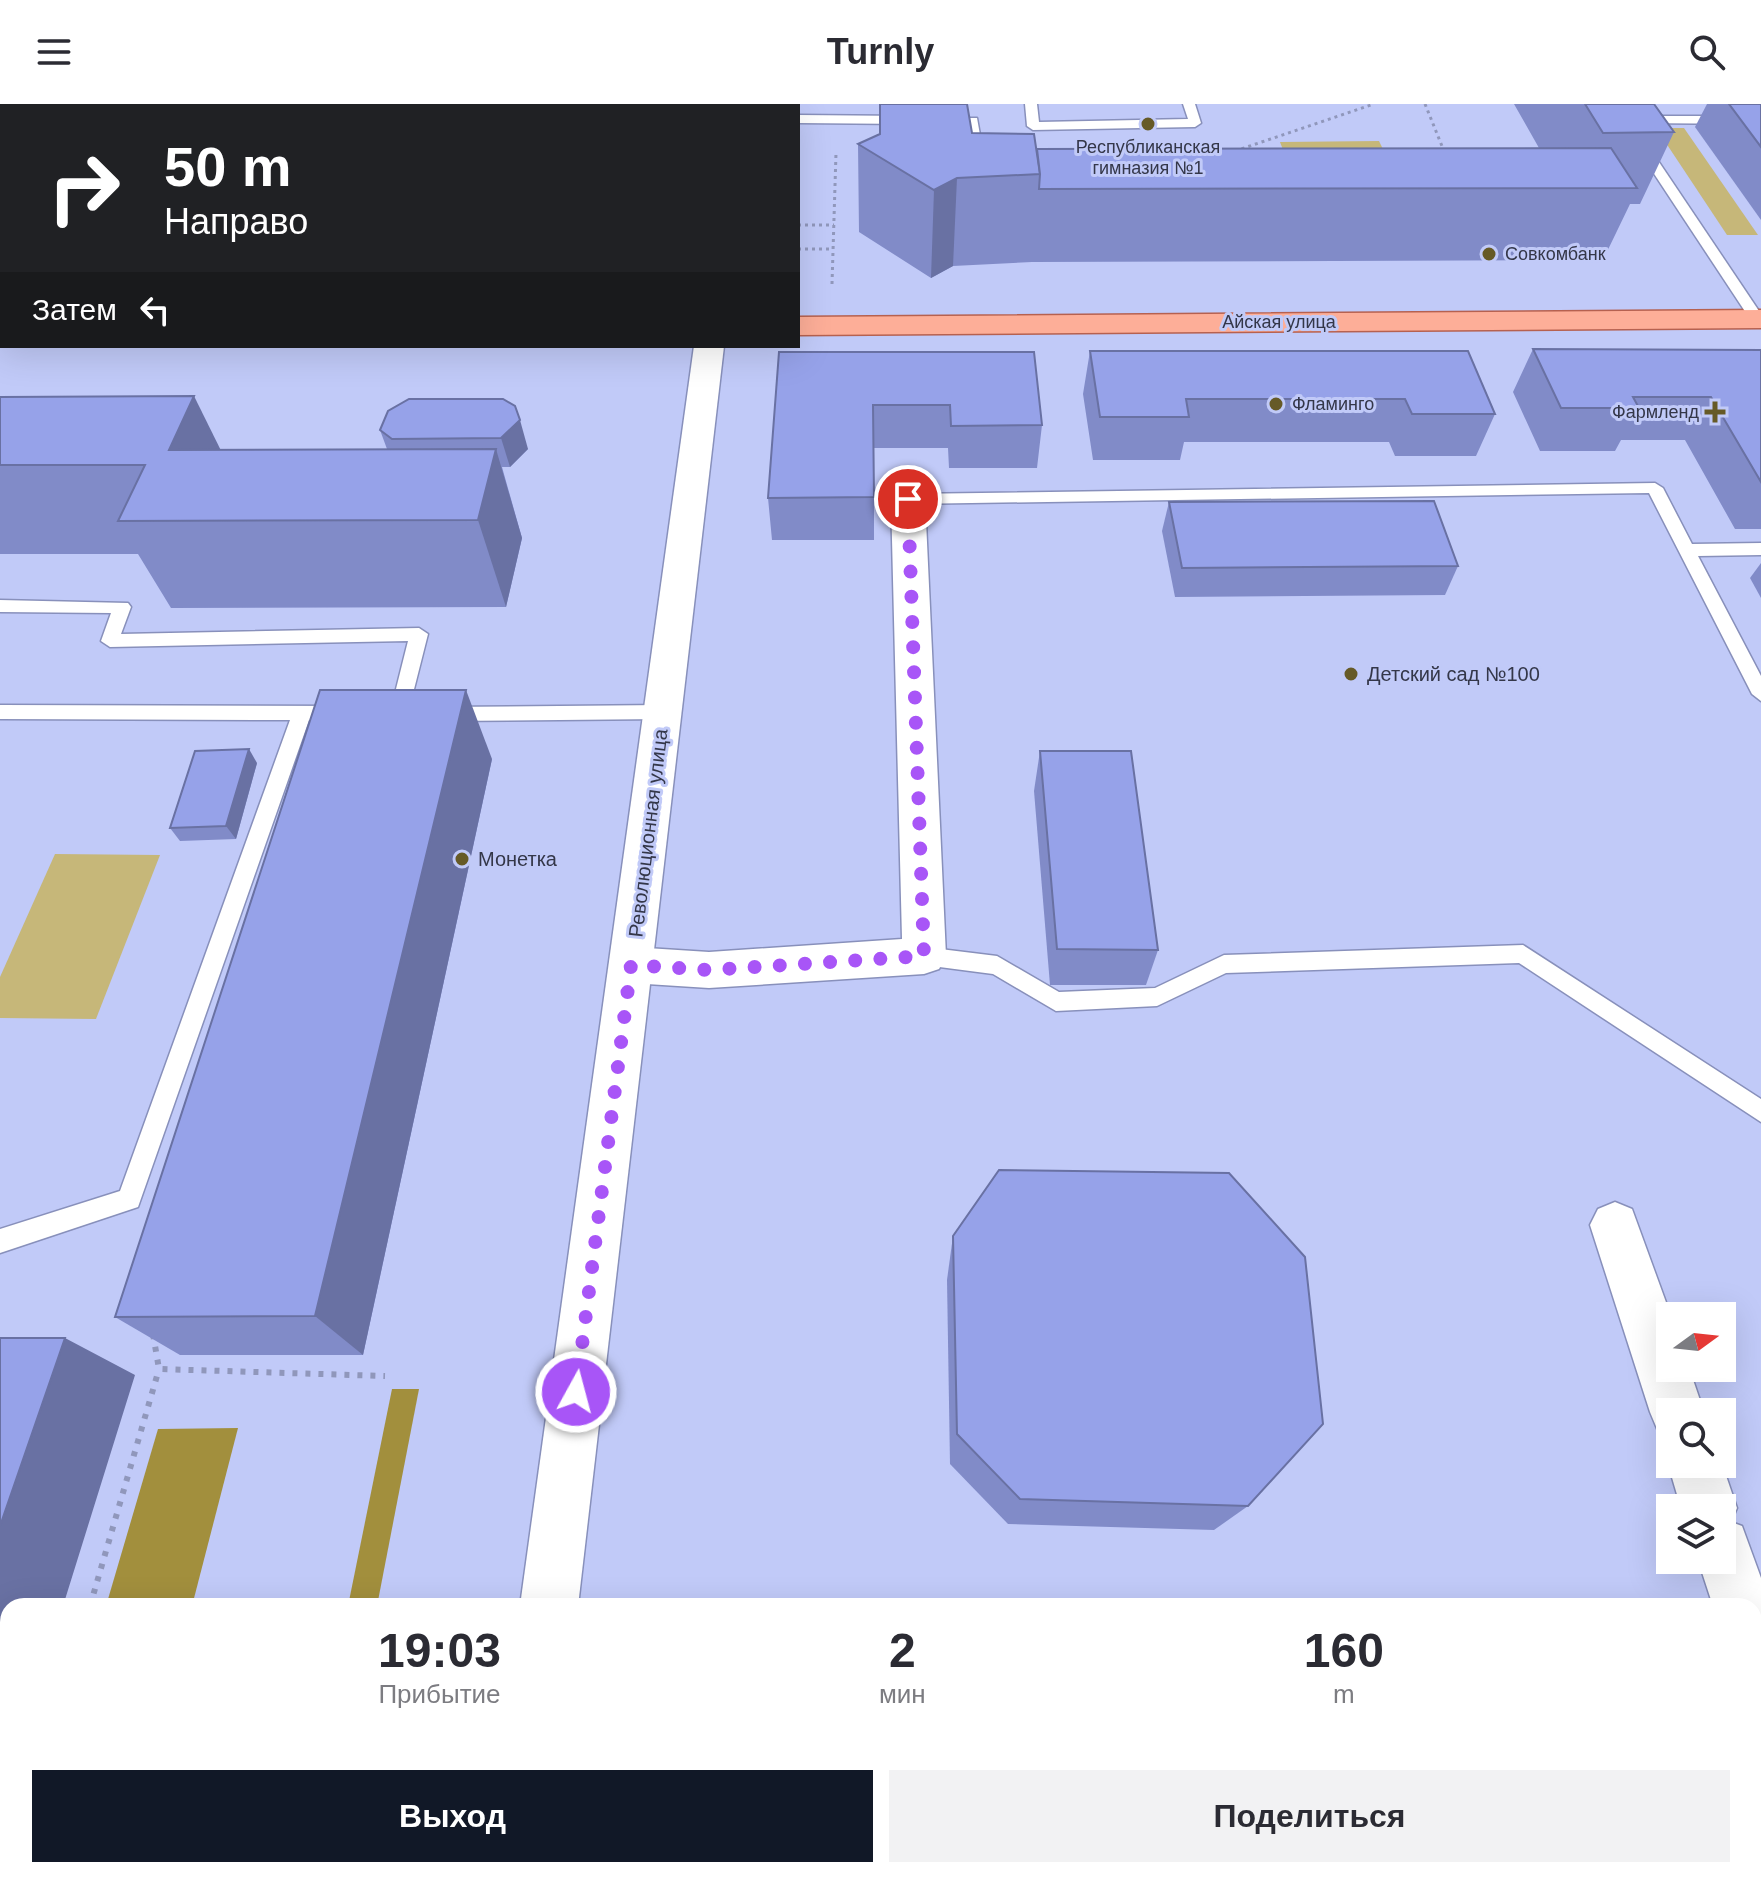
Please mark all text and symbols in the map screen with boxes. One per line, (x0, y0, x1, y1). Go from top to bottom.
icon: menu (32, 30, 76, 74)
icon: search (1685, 30, 1729, 74)
text: Turnly (827, 31, 934, 72)
marker: Республиканская гимназия №1 (1139, 115, 1157, 133)
text: 50 m (164, 135, 292, 198)
icon: right (32, 136, 136, 240)
place label: Республиканская гимназия №1 (1076, 137, 1220, 178)
text: Направо (164, 201, 308, 242)
place label: Совкомбанк (1505, 244, 1606, 264)
marker: Совкомбанк (1480, 245, 1498, 263)
icon: left (133, 288, 177, 332)
text: Затем (32, 293, 117, 326)
street label: Айская улица (1222, 312, 1337, 332)
place label: Фламинго (1292, 394, 1374, 414)
marker: Фламинго (1267, 395, 1285, 413)
place label: Фармленд (1612, 402, 1699, 422)
marker: Фармленд (1706, 403, 1724, 421)
pin (874, 465, 942, 533)
icon: arrive (886, 477, 930, 521)
place label: Детский сад №100 (1367, 663, 1540, 685)
marker: Детский сад №100 (1342, 665, 1360, 683)
street label: Революционная улица (624, 727, 672, 938)
place label: Монетка (478, 848, 558, 870)
marker: Монетка (453, 850, 471, 868)
north arrow (1656, 1302, 1736, 1382)
map controls (1656, 1302, 1736, 1574)
position arrow (534, 1350, 618, 1434)
button: search (1656, 1398, 1736, 1478)
button: layers (1656, 1494, 1736, 1574)
text: 19:03 (378, 1624, 501, 1677)
text: 2 (889, 1624, 916, 1677)
text: 160 (1304, 1624, 1384, 1677)
text: Прибытие (378, 1679, 501, 1709)
text: мин (879, 1679, 926, 1709)
text: m (1333, 1679, 1355, 1709)
button: Выход (32, 1770, 873, 1862)
button: Поделиться (889, 1770, 1730, 1862)

